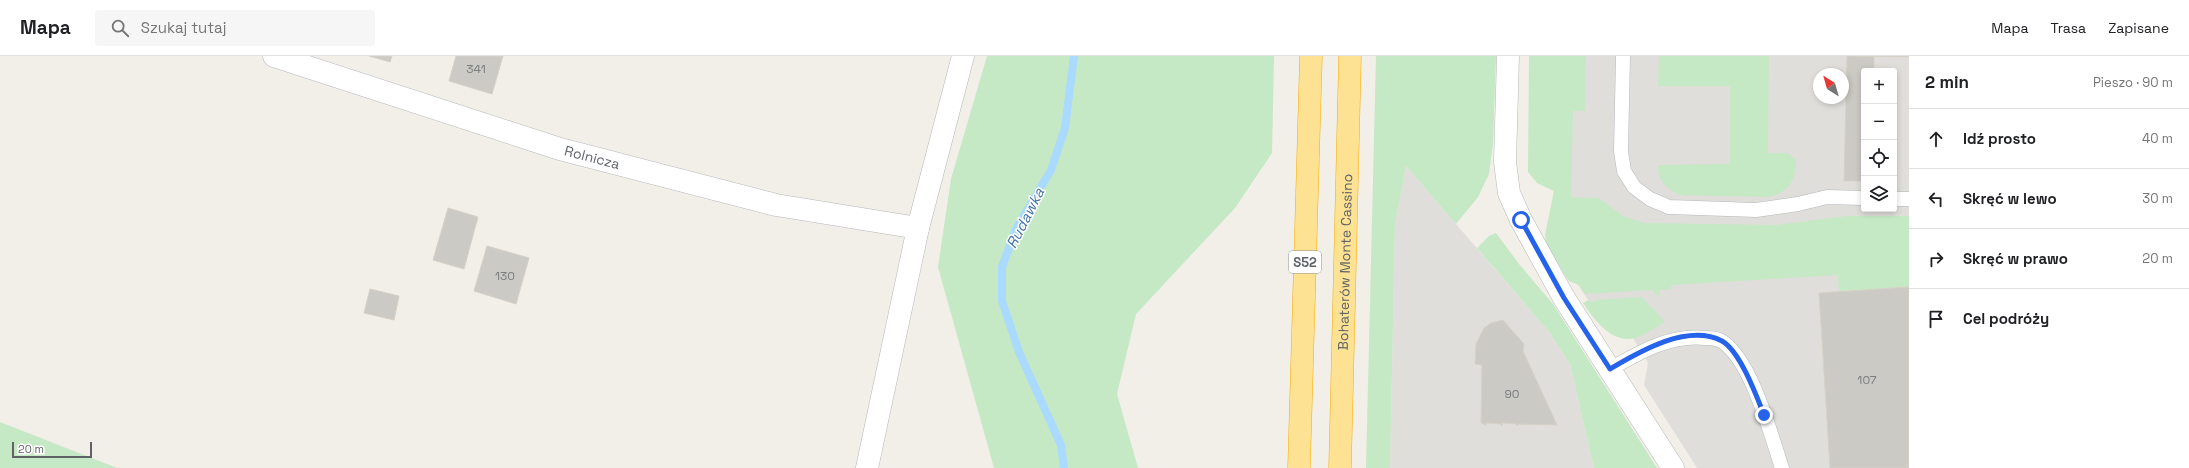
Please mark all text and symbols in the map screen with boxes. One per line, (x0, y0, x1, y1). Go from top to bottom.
search box (95, 10, 375, 46)
text: Mapa (20, 15, 71, 40)
icon: search (109, 17, 131, 39)
text: Szukaj tutaj (141, 18, 226, 37)
text: Mapa (1991, 19, 2029, 37)
text: Trasa (2051, 19, 2086, 37)
text: Zapisane (2108, 19, 2169, 37)
house number: 341 (466, 61, 486, 77)
north arrow (1813, 68, 1849, 104)
map controls (1861, 68, 1897, 212)
button: + (1861, 68, 1897, 104)
text: 2 min (1925, 71, 1969, 93)
text: Pieszo · 90 m (2093, 74, 2173, 91)
button: − (1861, 104, 1897, 140)
icon: ahead (1925, 128, 1947, 150)
text: Idź prosto (1963, 129, 2036, 148)
text: 40 m (2142, 130, 2173, 147)
button: locate (1861, 140, 1897, 176)
street label: Rolnicza (563, 142, 622, 173)
street label: Bohaterów Monte Cassino (1334, 173, 1356, 351)
button: layers (1861, 176, 1897, 212)
water label: Rudawka (1002, 184, 1048, 251)
icon: left (1925, 188, 1947, 210)
text: Skręć w lewo (1963, 189, 2057, 208)
text: 30 m (2142, 190, 2173, 207)
route start (1512, 211, 1530, 229)
icon: right (1925, 248, 1947, 270)
text: Skręć w prawo (1963, 249, 2068, 268)
text: 20 m (2142, 250, 2173, 267)
road number: S52 (1289, 251, 1321, 273)
house number: 130 (495, 268, 515, 284)
icon: arrive (1925, 308, 1947, 330)
text: Cel podróży (1963, 309, 2049, 328)
house number: 107 (1857, 372, 1877, 388)
house number: 90 (1504, 386, 1520, 402)
route end (1755, 406, 1773, 424)
scale bar (12, 440, 92, 459)
text: 20 m (18, 442, 44, 456)

